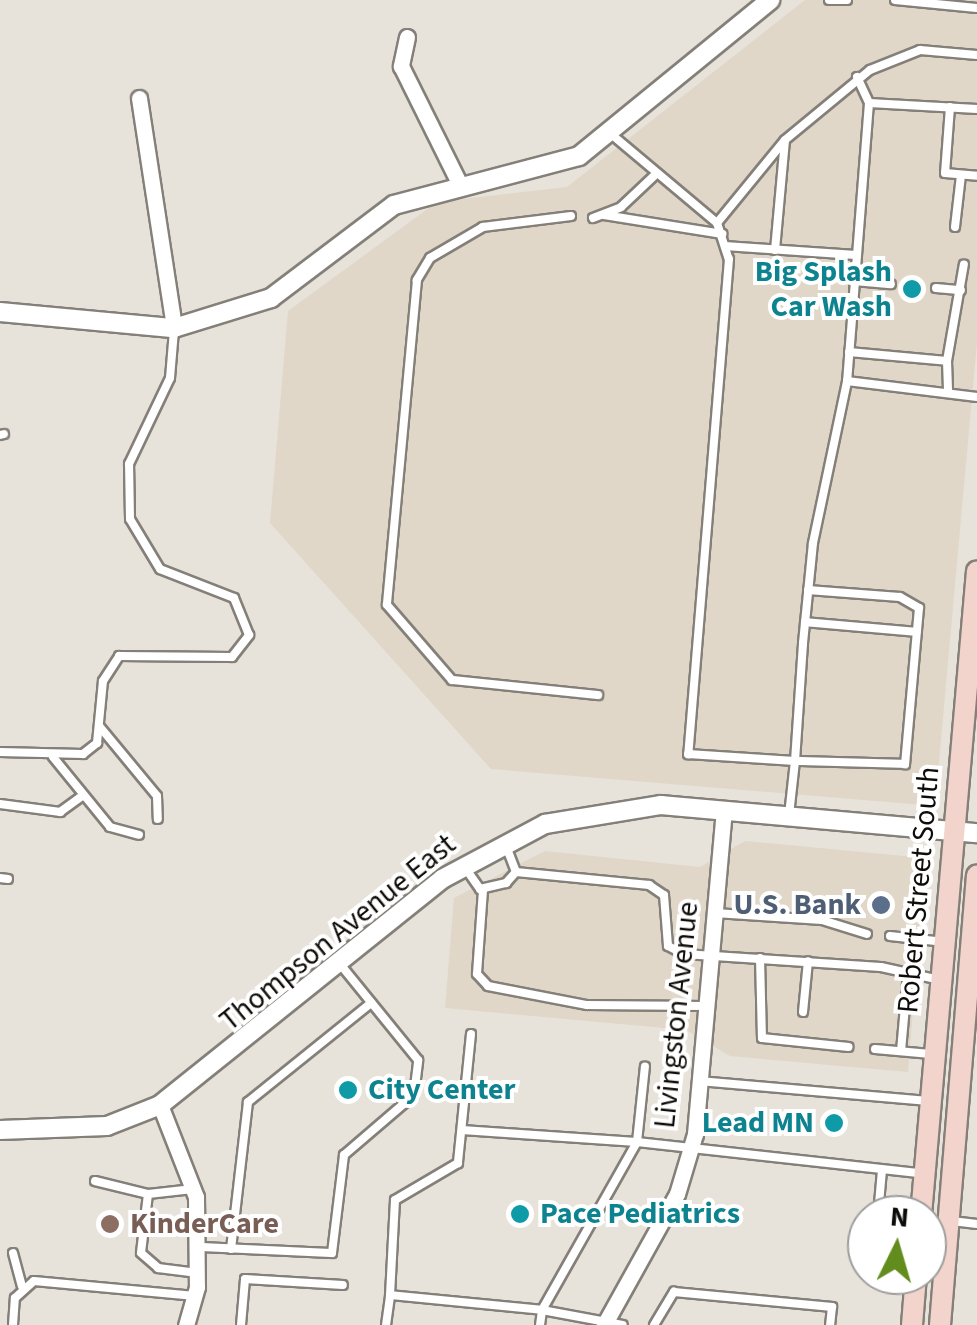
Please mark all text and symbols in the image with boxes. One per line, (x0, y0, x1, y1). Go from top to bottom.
place label: Big Splash Car Wash (755, 254, 892, 324)
marker: Big Splash Car Wash (901, 278, 923, 300)
street label: Robert Street South (890, 765, 948, 1015)
street label: Thompson Avenue East (213, 827, 463, 1039)
place label: U.S. Bank (734, 887, 861, 923)
marker: U.S. Bank (870, 894, 892, 916)
street label: Livingston Avenue (647, 900, 707, 1130)
place label: City Center (368, 1072, 515, 1108)
marker: City Center (337, 1079, 359, 1101)
place label: Lead MN (702, 1105, 814, 1141)
marker: Lead MN (823, 1112, 845, 1134)
north arrow (847, 1195, 947, 1295)
place label: Pace Pediatrics (540, 1196, 740, 1232)
text: N (888, 1196, 910, 1238)
marker: Pace Pediatrics (509, 1203, 531, 1225)
place label: KinderCare (130, 1206, 279, 1242)
marker: KinderCare (99, 1213, 121, 1235)

